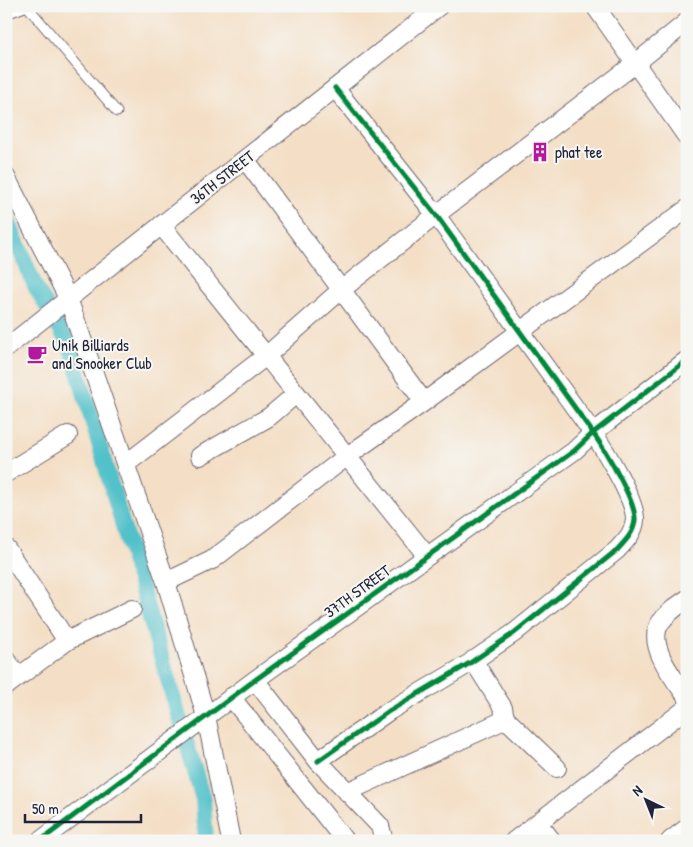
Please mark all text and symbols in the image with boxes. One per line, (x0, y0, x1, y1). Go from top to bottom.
building icon: phat tee (529, 141, 551, 163)
place label: phat tee (555, 141, 603, 163)
street label: 36TH STREET (185, 145, 259, 209)
place label: Unik Billiards and Snooker Club (52, 334, 152, 374)
cafe icon: Unik Billiards and Snooker Club (26, 343, 48, 365)
street label: 37TH STREET (319, 559, 395, 623)
north arrow (620, 774, 670, 824)
text: N (628, 780, 646, 800)
scale bar (25, 792, 141, 824)
text: 50 m (32, 798, 59, 819)

